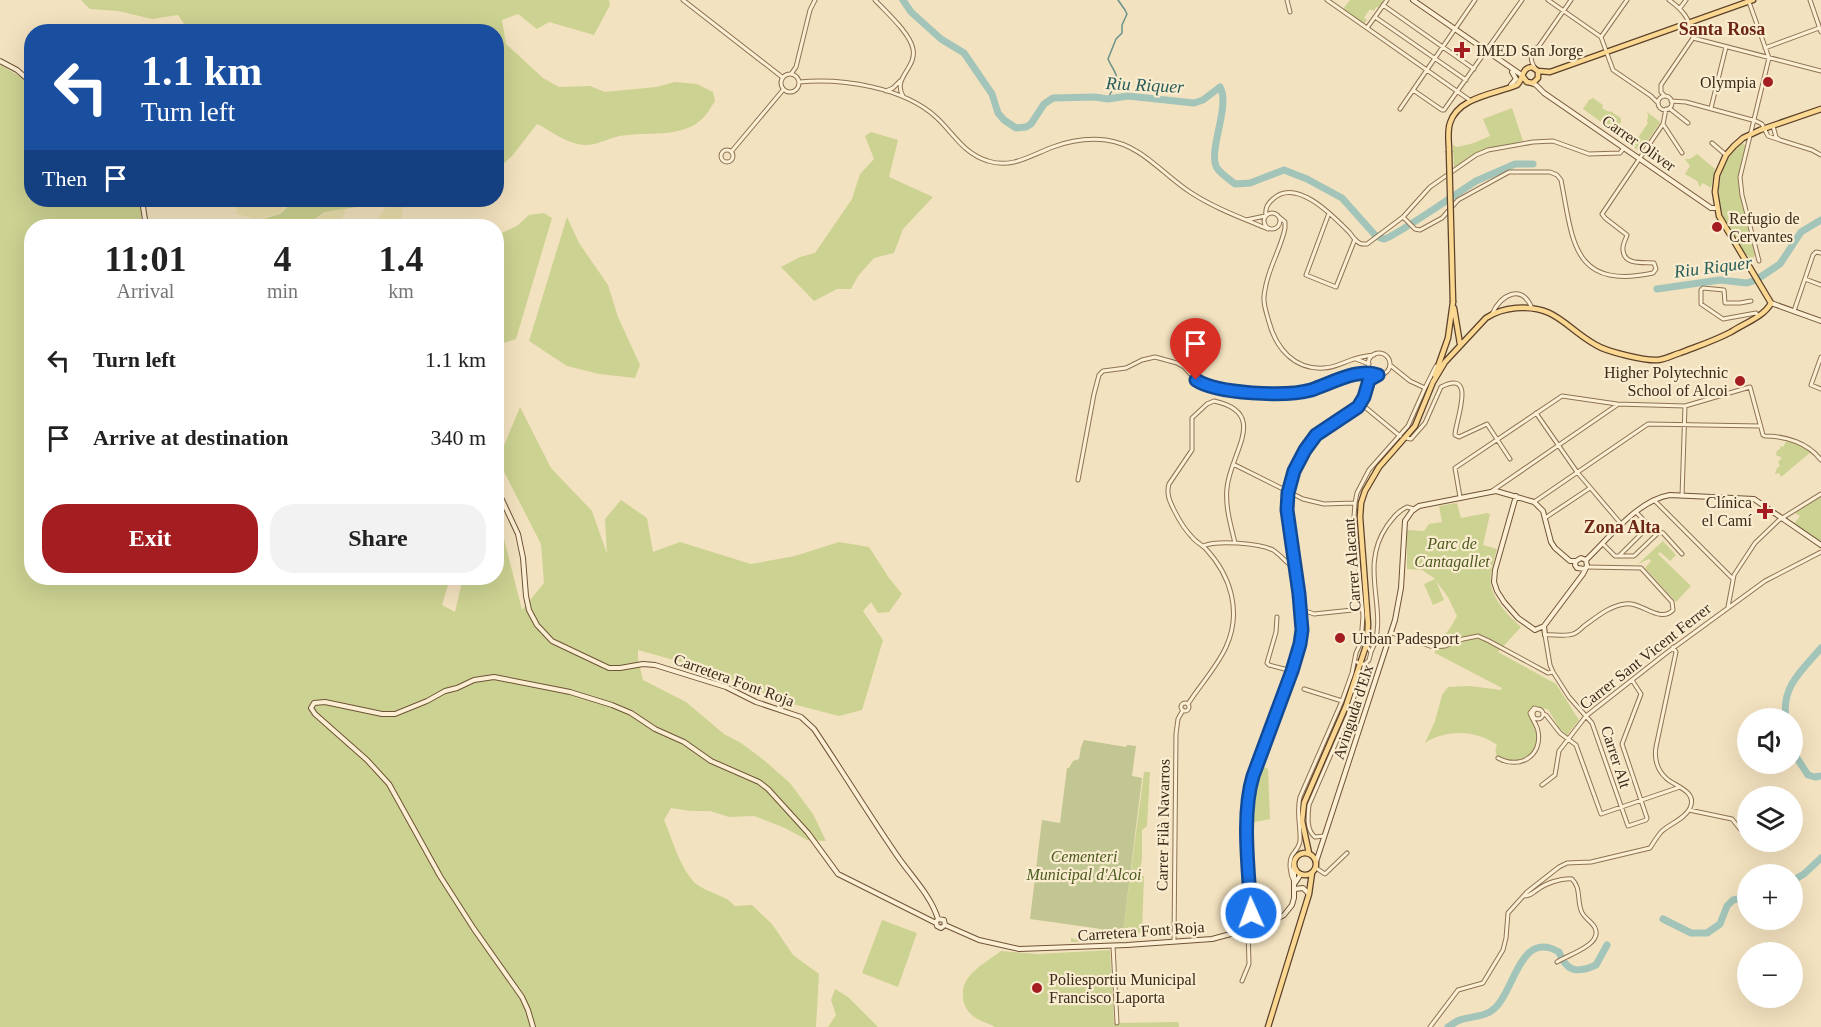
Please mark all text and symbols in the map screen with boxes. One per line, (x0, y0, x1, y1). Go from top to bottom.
district label: Santa Rosa (1679, 19, 1765, 39)
marker: IMED San Jorge (1453, 41, 1471, 59)
place label: IMED San Jorge (1476, 42, 1583, 60)
icon: left (42, 48, 120, 126)
text: 1.1 km (141, 48, 262, 94)
water label: Riu Riquer (1104, 73, 1186, 97)
place label: Olympia (1700, 74, 1756, 92)
marker: Olympia (1761, 75, 1775, 89)
text: Turn left (141, 97, 235, 127)
street label: Carrer Oliver (1599, 111, 1680, 175)
icon: arrive (99, 162, 132, 195)
text: Then (42, 166, 87, 191)
place label: Refugio de Cervantes (1729, 210, 1800, 245)
marker: Refugio de Cervantes (1710, 220, 1724, 234)
text: 11:01 (104, 239, 186, 279)
text: 4 (273, 239, 291, 279)
text: 1.4 (379, 239, 424, 279)
water label: Riu Riquer (1672, 252, 1754, 282)
text: Arrival (117, 280, 174, 302)
text: min (267, 280, 298, 302)
text: km (388, 280, 414, 302)
pin (1170, 318, 1221, 380)
icon: arrive (1179, 327, 1212, 360)
icon: left (42, 344, 75, 377)
text: Turn left (93, 347, 176, 372)
text: 1.1 km (425, 347, 486, 372)
place label: Higher Polytechnic School of Alcoi (1604, 364, 1729, 399)
marker: Higher Polytechnic School of Alcoi (1733, 374, 1747, 388)
icon: arrive (42, 422, 75, 455)
text: Arrive at destination (93, 425, 289, 450)
text: 340 m (430, 425, 486, 450)
place label: Clínica el Camí (1702, 494, 1753, 529)
marker: Clínica el Camí (1756, 502, 1774, 520)
button: Exit (42, 504, 258, 573)
button: Share (270, 504, 486, 573)
street label: Carrer Alacant (1340, 517, 1364, 612)
district label: Zona Alta (1584, 517, 1660, 537)
park label: Parc de Cantagallet (1414, 535, 1490, 571)
street label: Carrer Sant Vicent Ferrer (1576, 599, 1715, 713)
place label: Urban Padesport (1352, 630, 1460, 648)
marker: Urban Padesport (1333, 631, 1347, 645)
street label: Carretera Font Roja (671, 650, 797, 711)
street label: Avinguda d'Elx (1330, 662, 1377, 762)
map controls (1737, 708, 1803, 1008)
button: sound (1737, 708, 1803, 774)
street label: Carrer Alt (1598, 724, 1634, 791)
street label: Carrer Filà Navarros (1153, 759, 1173, 891)
button: layers (1737, 786, 1803, 852)
park label: Cementeri Municipal d'Alcoi (1026, 848, 1141, 884)
button: + (1737, 864, 1803, 930)
position arrow (1219, 881, 1283, 945)
street label: Carretera Font Roja (1077, 918, 1205, 945)
button: − (1737, 942, 1803, 1008)
place label: Poliesportiu Municipal Francisco Laporta (1049, 971, 1197, 1007)
marker: Poliesportiu Municipal Francisco Laporta (1030, 981, 1044, 995)

